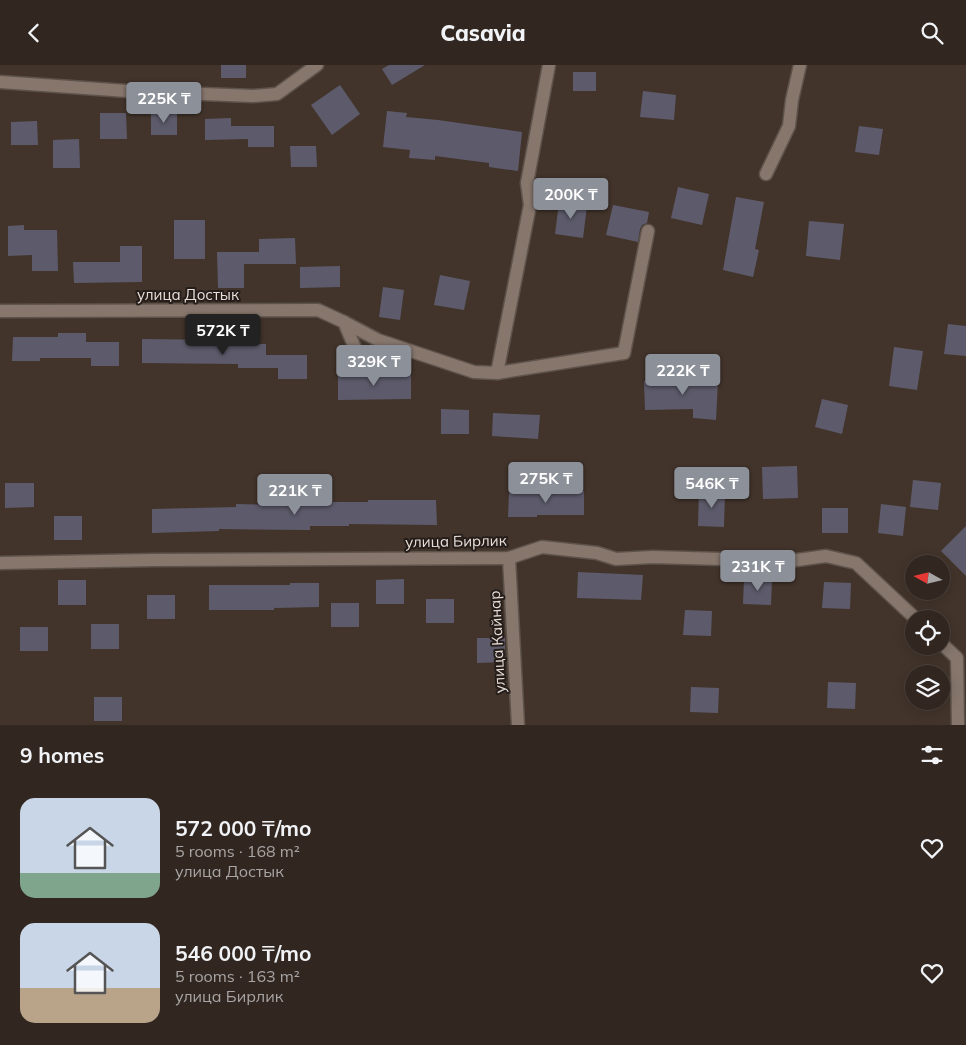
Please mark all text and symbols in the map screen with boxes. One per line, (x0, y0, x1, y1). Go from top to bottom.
icon: back (20, 19, 48, 47)
text: Casavia (440, 19, 526, 47)
icon: search (918, 19, 946, 47)
pin: 225K ₸ (123, 82, 205, 124)
text: 225K ₸ (137, 88, 191, 108)
pin: 200K ₸ (530, 177, 612, 220)
text: 200K ₸ (544, 184, 598, 204)
street label: улица Достык (137, 285, 240, 304)
pin: 572K ₸ (182, 313, 264, 356)
text: 572K ₸ (196, 320, 250, 340)
pin: 329K ₸ (333, 345, 415, 387)
text: 329K ₸ (347, 351, 401, 371)
pin: 222K ₸ (642, 353, 724, 396)
text: 222K ₸ (656, 360, 710, 380)
pin: 275K ₸ (505, 461, 587, 504)
pin: 546K ₸ (671, 467, 753, 509)
text: 275K ₸ (519, 468, 573, 488)
pin: 221K ₸ (254, 473, 336, 516)
text: 546K ₸ (685, 473, 739, 493)
text: 221K ₸ (268, 480, 322, 500)
street label: улица Бирлик (405, 531, 508, 551)
pin: 231K ₸ (717, 549, 799, 592)
north arrow (905, 555, 950, 600)
map controls (905, 555, 950, 710)
text: 231K ₸ (731, 556, 785, 576)
street label: улица Кайнар (485, 590, 509, 694)
button: locate (905, 610, 950, 655)
button: layers (905, 665, 950, 710)
icon: filters (918, 741, 946, 769)
text: 9 homes (20, 742, 104, 768)
text: 572 000 ₸/mo (175, 815, 311, 841)
icon: home (60, 818, 120, 878)
icon: heart (918, 834, 946, 862)
text: 5 rooms · 168 m² (175, 841, 300, 861)
text: улица Достык (175, 861, 284, 881)
text: 546 000 ₸/mo (175, 940, 311, 966)
icon: home (60, 943, 120, 1003)
icon: heart (918, 959, 946, 987)
text: 5 rooms · 163 m² (175, 966, 300, 986)
text: улица Бирлик (175, 986, 283, 1006)

